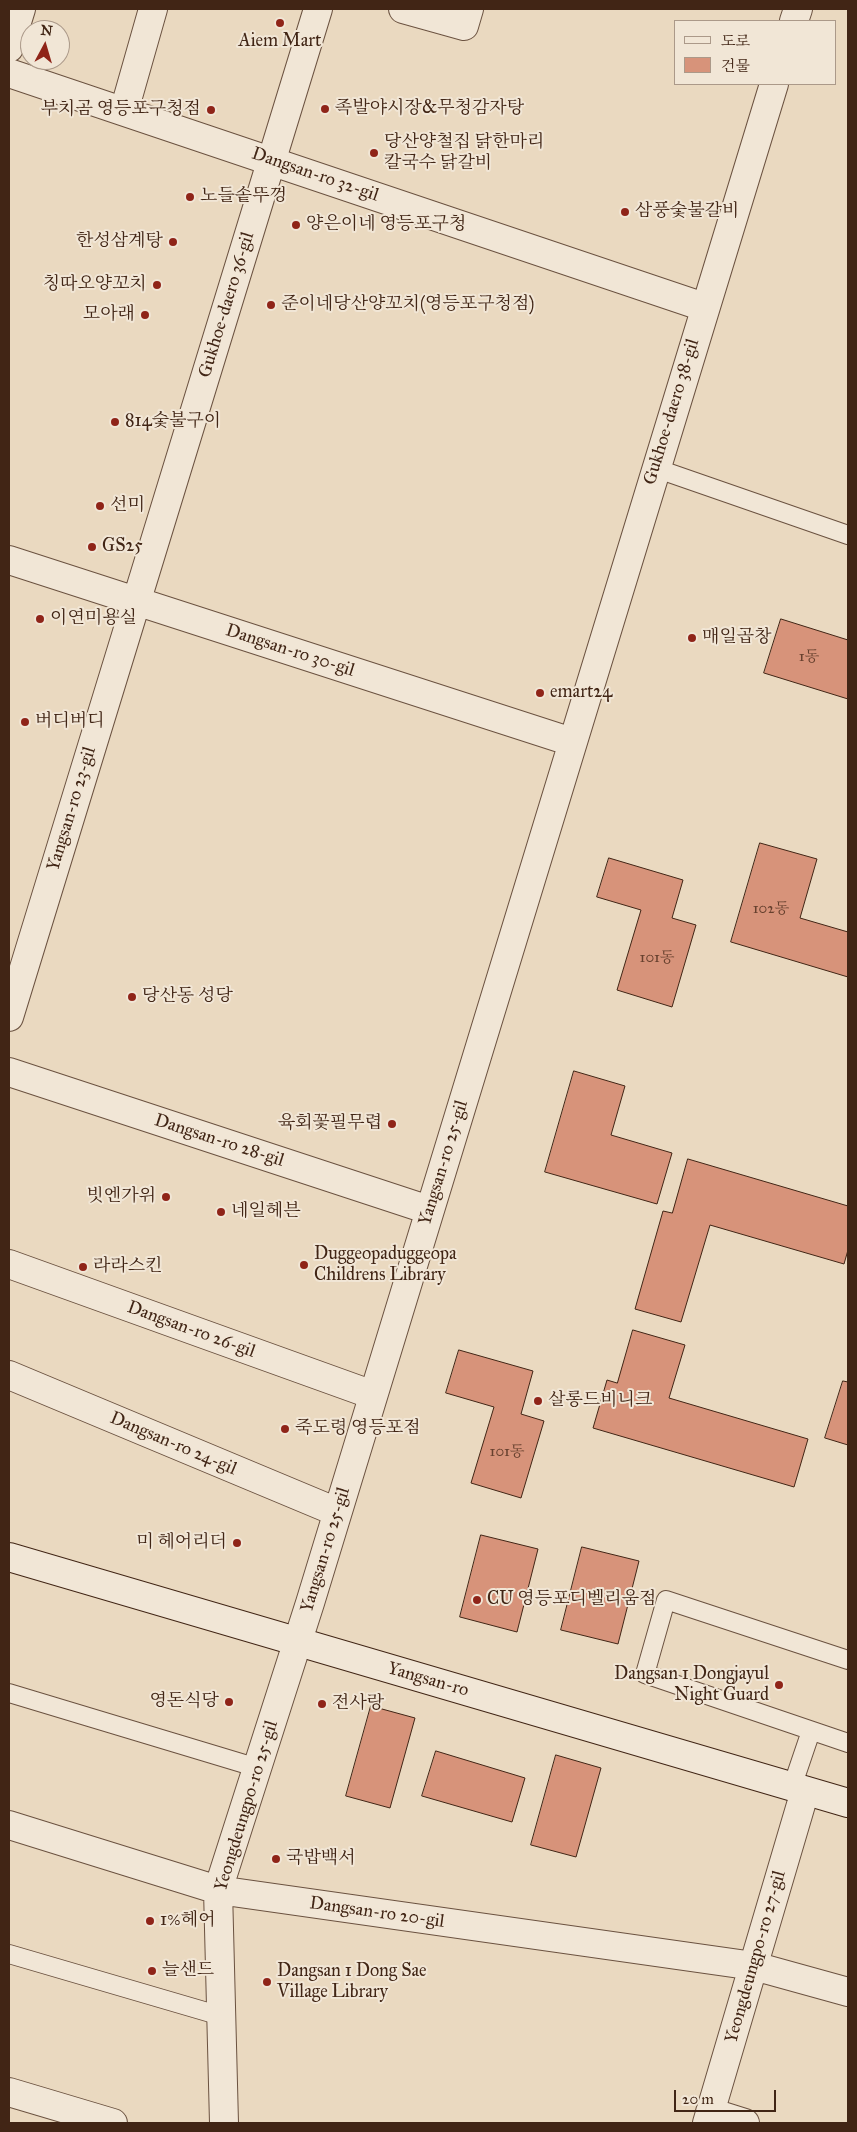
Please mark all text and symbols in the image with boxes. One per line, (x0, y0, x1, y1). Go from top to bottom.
marker: Aiem Mart (274, 17, 286, 29)
north arrow (20, 20, 70, 70)
legend (674, 20, 837, 85)
text: N (40, 22, 53, 40)
place label: Aiem Mart (239, 31, 321, 53)
text: 도로 (721, 32, 750, 50)
text: 건물 (721, 57, 750, 75)
place label: 족발야시장&무청감자탕 (335, 98, 524, 120)
place label: 부치곰 영등포구청점 (41, 99, 201, 121)
marker: 족발야시장&무청감자탕 (319, 103, 331, 115)
marker: 부치곰 영등포구청점 (205, 104, 217, 116)
place label: 당산양철집 닭한마리 칼국수 닭갈비 (384, 132, 544, 174)
street label: Dangsan-ro 32-gil (249, 143, 381, 207)
marker: 당산양철집 닭한마리 칼국수 닭갈비 (368, 147, 380, 159)
place label: 노들솥뚜껑 (200, 186, 287, 208)
marker: 노들솥뚜껑 (184, 191, 196, 203)
place label: 삼풍숯불갈비 (635, 201, 739, 223)
marker: 삼풍숯불갈비 (619, 206, 631, 218)
place label: 양은이네 영등포구청 (306, 214, 466, 236)
marker: 양은이네 영등포구청 (290, 219, 302, 231)
street label: Gukhoe-daero 36-gil (195, 230, 259, 380)
place label: 한성삼계탕 (76, 231, 163, 253)
marker: 한성삼계탕 (167, 236, 179, 248)
place label: 칭따오양꼬치 (43, 274, 147, 296)
marker: 칭따오양꼬치 (151, 279, 163, 291)
place label: 준이네당산양꼬치(영등포구청점) (281, 294, 534, 316)
marker: 준이네당산양꼬치(영등포구청점) (265, 299, 277, 311)
place label: 모아래 (83, 304, 135, 326)
marker: 모아래 (139, 309, 151, 321)
street label: Gukhoe-daero 38-gil (640, 336, 704, 488)
place label: 814숯불구이 (125, 411, 221, 433)
marker: 814숯불구이 (109, 416, 121, 428)
place label: 선미 (110, 495, 145, 517)
marker: 선미 (94, 500, 106, 512)
place label: GS25 (102, 536, 143, 558)
marker: GS25 (86, 541, 98, 553)
place label: 이연미용실 (50, 608, 137, 630)
marker: 이연미용실 (34, 613, 46, 625)
street label: Dangsan-ro 30-gil (223, 620, 357, 682)
place label: 매일곱창 (702, 627, 772, 649)
marker: 매일곱창 (686, 632, 698, 644)
house number: 1동 (799, 648, 819, 666)
place label: emart24 (550, 682, 612, 704)
marker: emart24 (534, 687, 546, 699)
place label: 버디버디 (35, 711, 105, 733)
marker: 버디버디 (19, 716, 31, 728)
street label: Yangsan-ro 23-gil (43, 744, 101, 874)
house number: 102동 (753, 900, 789, 918)
house number: 101동 (640, 949, 674, 967)
place label: 당산동 성당 (142, 986, 233, 1008)
marker: 당산동 성당 (126, 991, 138, 1003)
street label: Yangsan-ro 25-gil (415, 1098, 473, 1228)
street label: Dangsan-ro 28-gil (151, 1110, 287, 1172)
place label: 육회꽃필무렵 (278, 1113, 382, 1135)
marker: 육회꽃필무렵 (386, 1118, 398, 1130)
place label: 빗엔가위 (86, 1186, 156, 1208)
marker: 빗엔가위 (160, 1191, 172, 1203)
place label: 네일헤븐 (231, 1201, 301, 1223)
marker: 네일헤븐 (215, 1206, 227, 1218)
place label: Duggeopaduggeopa Childrens Library (314, 1244, 457, 1286)
place label: 라라스킨 (93, 1256, 163, 1278)
marker: Duggeopaduggeopa Childrens Library (298, 1259, 310, 1271)
marker: 라라스킨 (77, 1261, 89, 1273)
street label: Dangsan-ro 26-gil (124, 1297, 258, 1363)
place label: 살롱드비니크 (548, 1390, 652, 1412)
marker: 살롱드비니크 (532, 1395, 544, 1407)
street label: Dangsan-ro 24-gil (106, 1408, 240, 1480)
place label: 죽도령 영등포점 (295, 1418, 421, 1440)
marker: 죽도령 영등포점 (279, 1423, 291, 1435)
house number: 101동 (490, 1443, 524, 1461)
street label: Yangsan-ro 25-gil (297, 1485, 355, 1615)
place label: 미 헤어리더 (136, 1532, 227, 1554)
marker: 미 헤어리더 (231, 1537, 243, 1549)
place label: CU 영등포디벨리움점 (487, 1589, 656, 1611)
marker: CU 영등포디벨리움점 (471, 1594, 483, 1606)
street label: Yangsan-ro (385, 1658, 471, 1702)
place label: Dangsan 1 Dongjayul Night Guard (614, 1664, 769, 1706)
marker: Dangsan 1 Dongjayul Night Guard (773, 1679, 785, 1691)
place label: 영돈식당 (149, 1691, 219, 1713)
place label: 전사랑 (332, 1693, 384, 1715)
marker: 영돈식당 (223, 1696, 235, 1708)
marker: 전사랑 (316, 1698, 328, 1710)
street label: Yeongdeungpo-ro 25-gil (211, 1718, 283, 1894)
place label: 국밥백서 (286, 1848, 356, 1870)
marker: 국밥백서 (270, 1853, 282, 1865)
street label: Yeongdeungpo-ro 27-gil (721, 1868, 791, 2046)
street label: Dangsan-ro 20-gil (308, 1893, 446, 1933)
place label: 1%헤어 (160, 1910, 216, 1932)
marker: 1%헤어 (144, 1915, 156, 1927)
place label: 늘샌드 (162, 1960, 214, 1982)
place label: Dangsan 1 Dong Sae Village Library (277, 1961, 427, 2004)
marker: 늘샌드 (146, 1965, 158, 1977)
marker: Dangsan 1 Dong Sae Village Library (261, 1976, 273, 1988)
scale bar (677, 2080, 780, 2112)
text: 20 m (682, 2090, 714, 2108)

